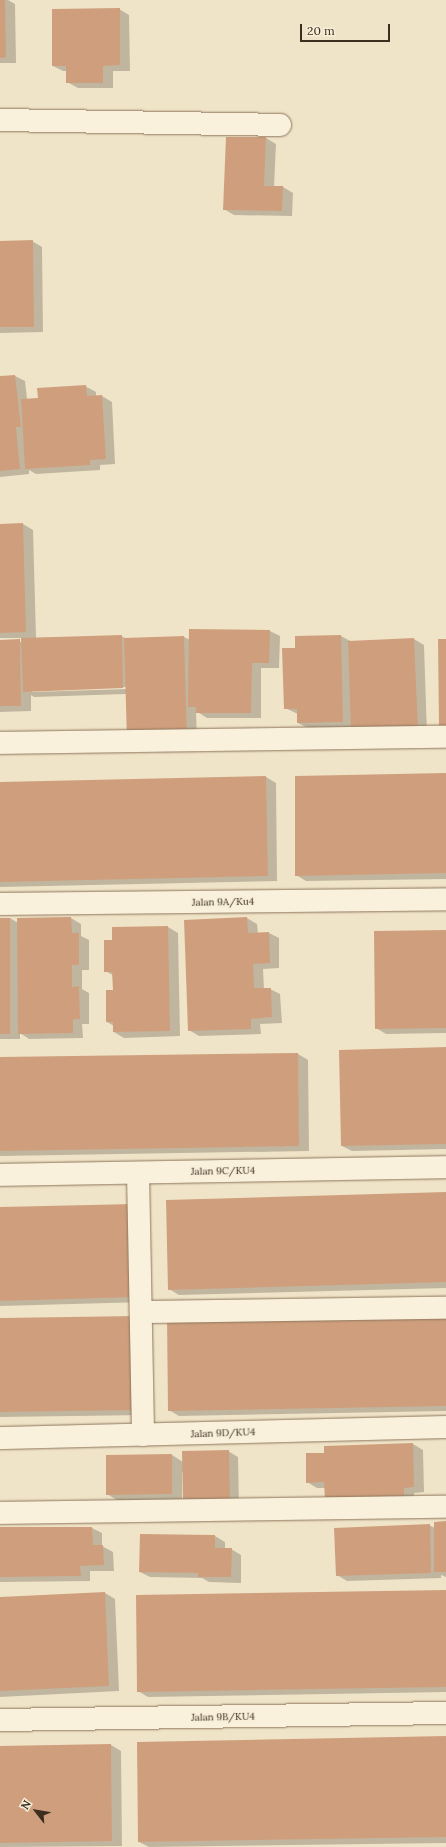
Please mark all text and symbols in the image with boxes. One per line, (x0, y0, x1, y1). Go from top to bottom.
scale bar (302, 16, 392, 42)
text: 20 m (307, 23, 335, 38)
street label: Jalan 9A/Ku4 (192, 895, 254, 909)
street label: Jalan 9C/KU4 (191, 1164, 255, 1178)
street label: Jalan 9D/KU4 (190, 1426, 256, 1440)
street label: Jalan 9B/KU4 (191, 1710, 255, 1724)
north arrow (16, 1791, 56, 1831)
text: N (18, 1798, 34, 1812)

